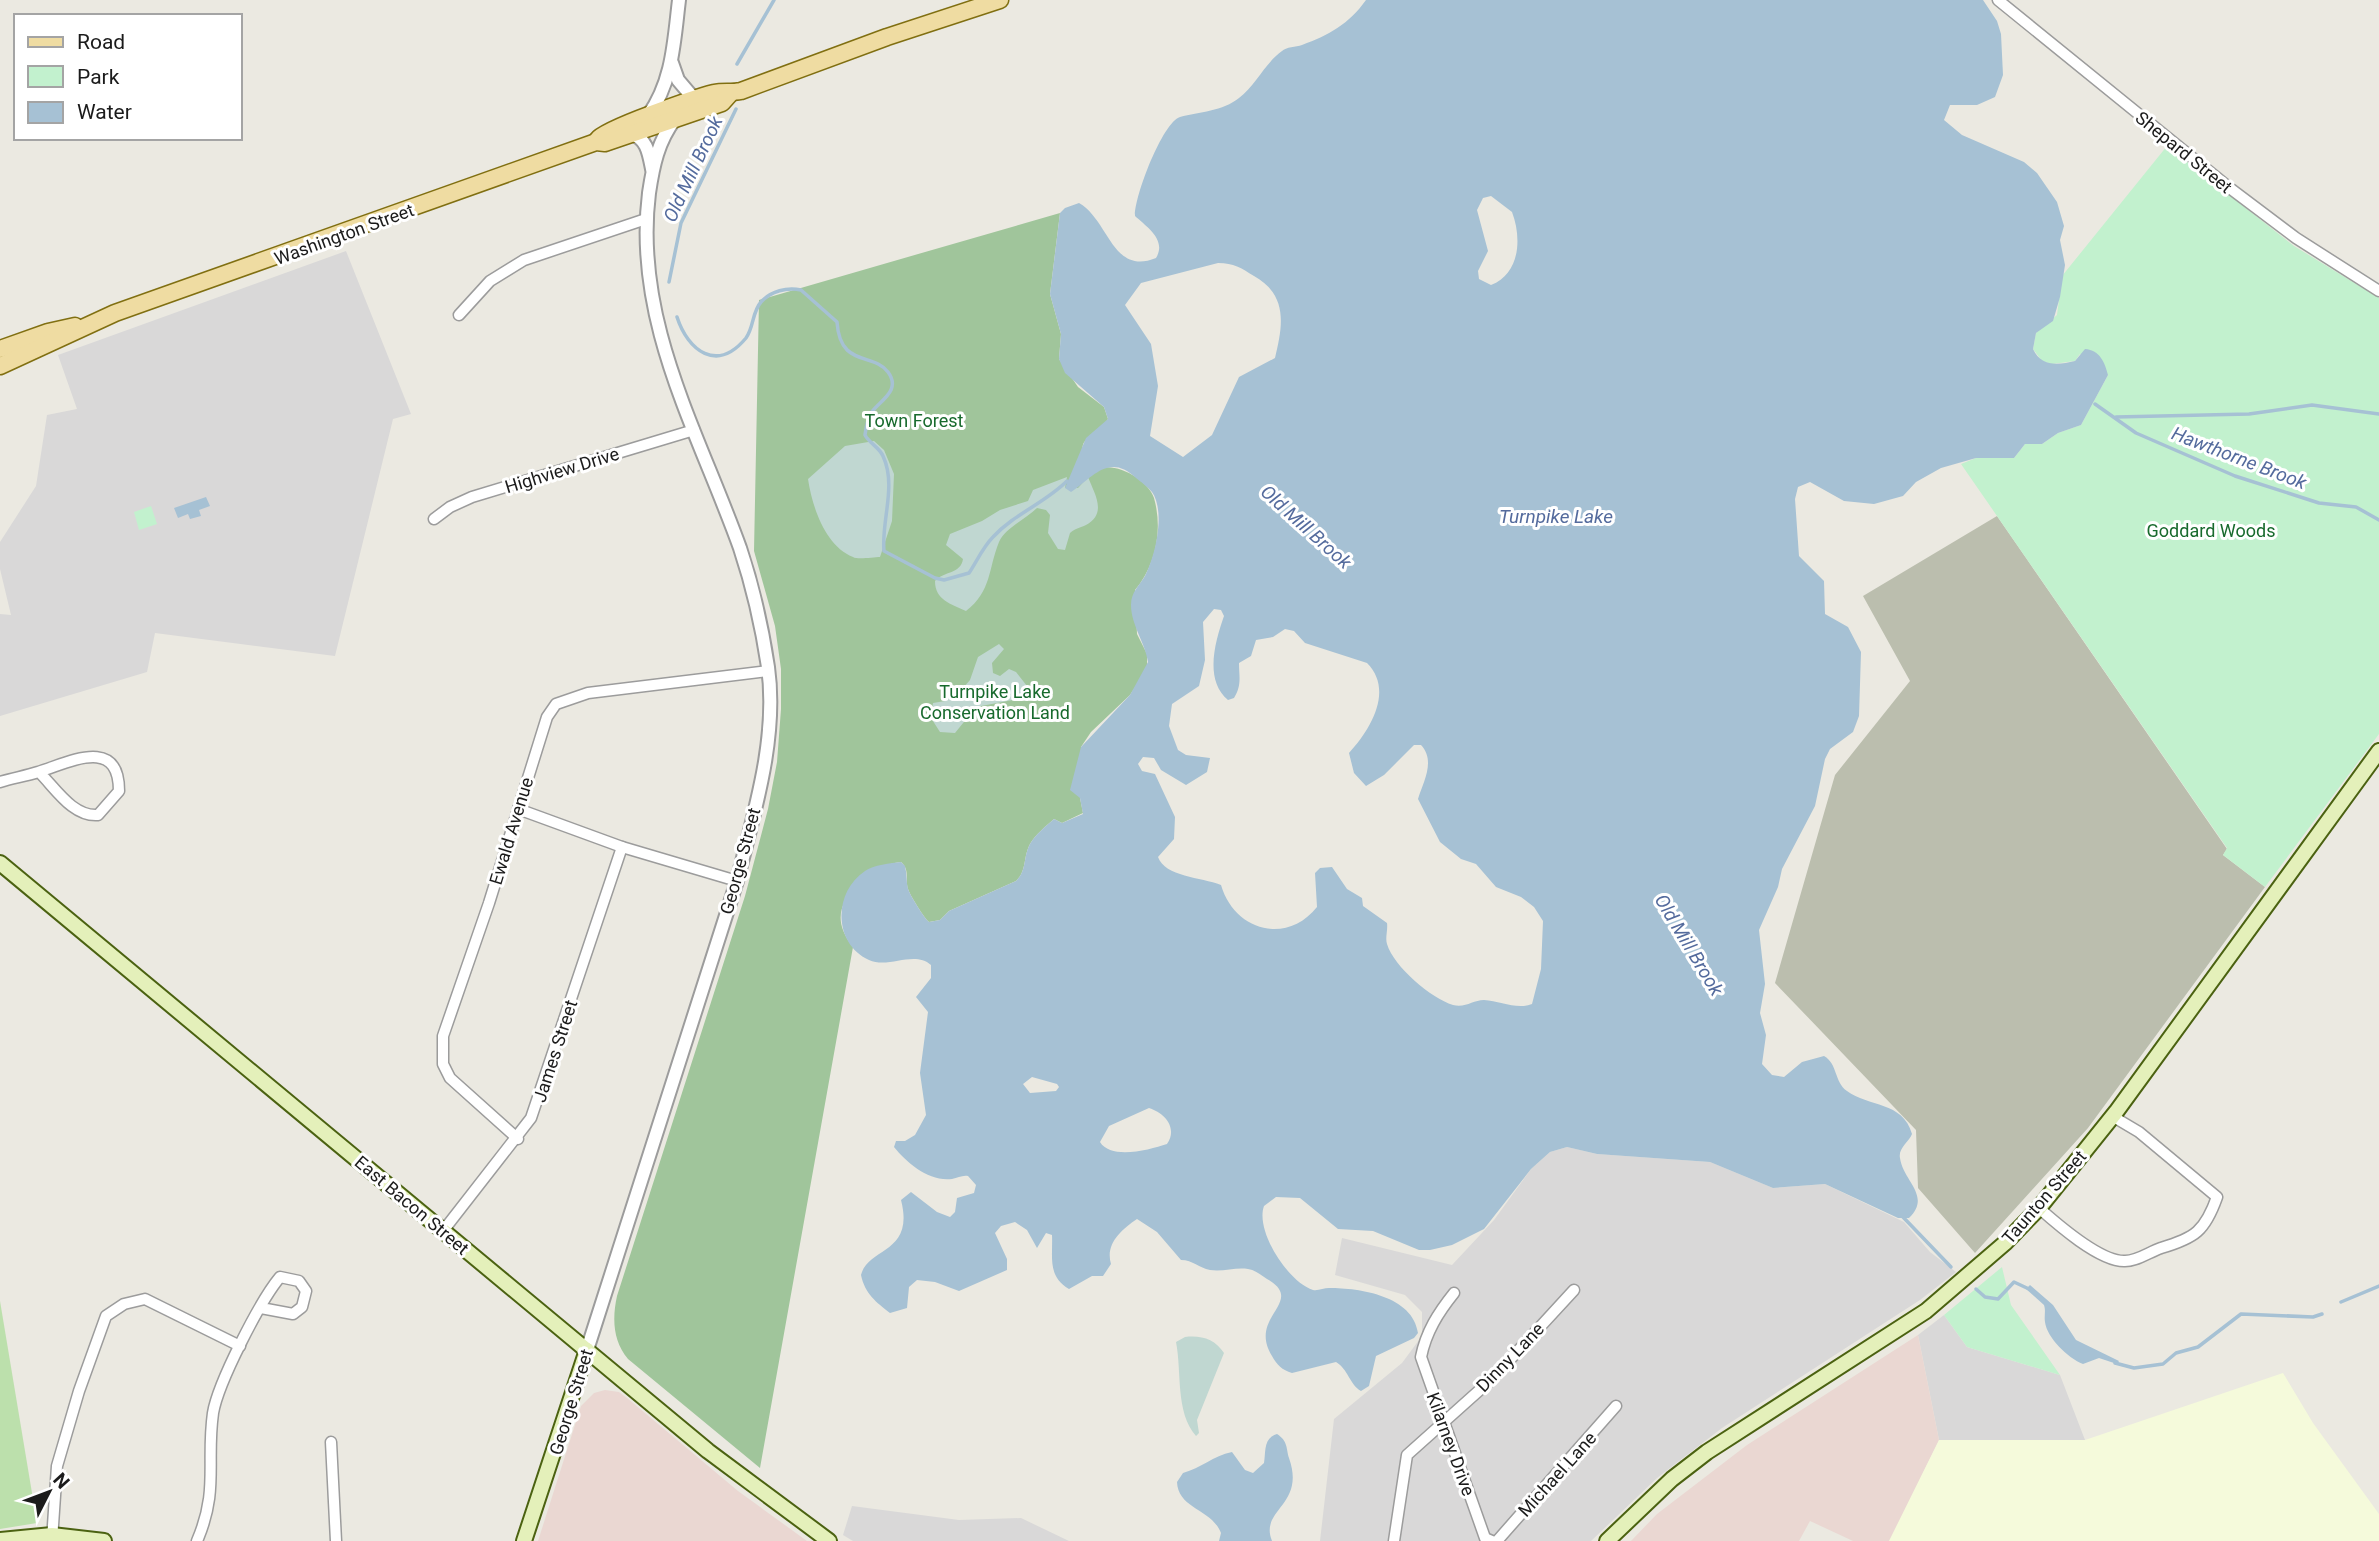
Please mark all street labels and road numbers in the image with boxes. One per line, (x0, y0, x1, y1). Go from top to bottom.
street label: Shepard Street (2132, 107, 2237, 197)
street label: Washington Street (271, 199, 417, 269)
street label: Highview Drive (502, 443, 622, 497)
street label: Ewald Avenue (485, 775, 537, 887)
street label: George Street (716, 805, 764, 917)
street label: James Street (529, 997, 581, 1105)
street label: Taunton Street (1998, 1146, 2090, 1248)
street label: East Bacon Street (351, 1151, 473, 1259)
street label: Dinny Lane (1472, 1318, 1548, 1396)
street label: George Street (545, 1346, 597, 1457)
street label: Kilarney Drive (1423, 1389, 1479, 1499)
street label: Michael Lane (1514, 1427, 1600, 1521)

